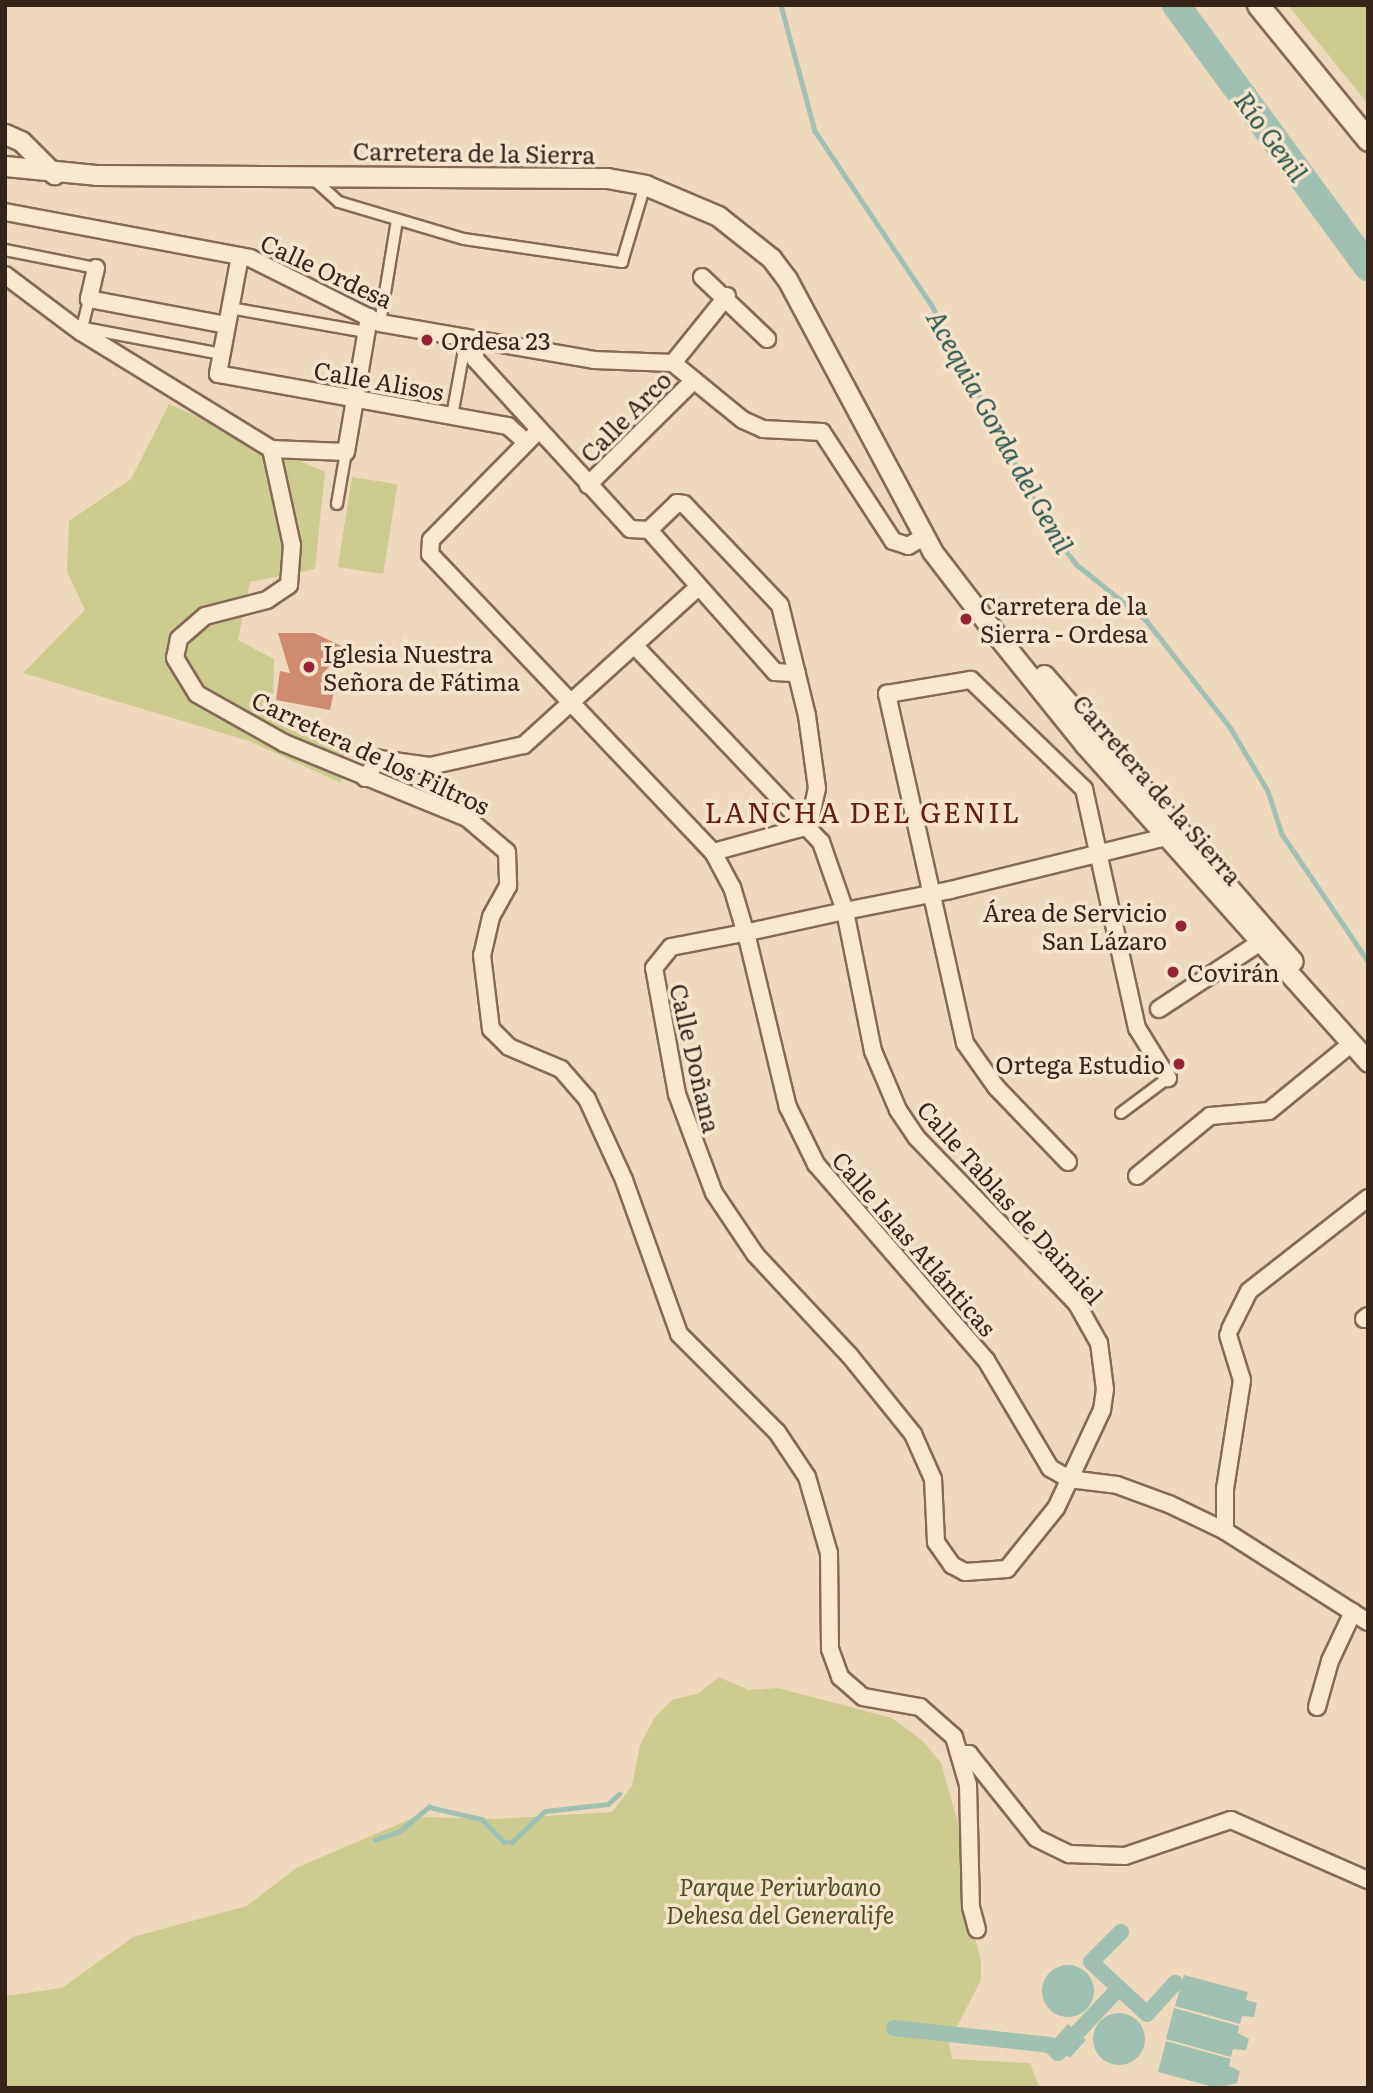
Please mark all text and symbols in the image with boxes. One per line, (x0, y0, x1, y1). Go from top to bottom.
water label: Río Genil (1229, 85, 1315, 187)
street label: Carretera de la Sierra (353, 135, 595, 169)
street label: Calle Ordesa (256, 227, 398, 313)
water label: Acequia Gorda del Genil (921, 304, 1081, 558)
place label: Ordesa 23 (441, 326, 551, 354)
marker: Ordesa 23 (419, 332, 435, 348)
street label: Calle Alisos (312, 354, 446, 406)
street label: Calle Arco (574, 365, 676, 467)
place label: Carretera de la Sierra - Ordesa (980, 591, 1148, 647)
marker: Carretera de la Sierra - Ordesa (958, 611, 974, 627)
place label: Iglesia Nuestra Señora de Fátima (323, 639, 520, 695)
marker: Iglesia Nuestra Señora de Fátima (301, 659, 317, 675)
street label: Carretera de los Filtros (248, 684, 494, 820)
street label: Carretera de la Sierra (1068, 688, 1248, 890)
district label: LANCHA DEL GENIL (707, 794, 1019, 828)
place label: Área de Servicio San Lázaro (983, 898, 1167, 954)
marker: Área de Servicio San Lázaro (1173, 918, 1189, 934)
place label: Covirán (1187, 958, 1280, 986)
marker: Covirán (1165, 964, 1181, 980)
street label: Calle Doñana (665, 981, 727, 1135)
place label: Ortega Estudio (995, 1050, 1165, 1078)
marker: Ortega Estudio (1171, 1056, 1187, 1072)
street label: Calle Tablas de Daimiel (912, 1094, 1110, 1310)
street label: Calle Islas Atlánticas (827, 1145, 1003, 1341)
park label: Parque Periurbano Dehesa del Generalife (666, 1872, 894, 1928)

